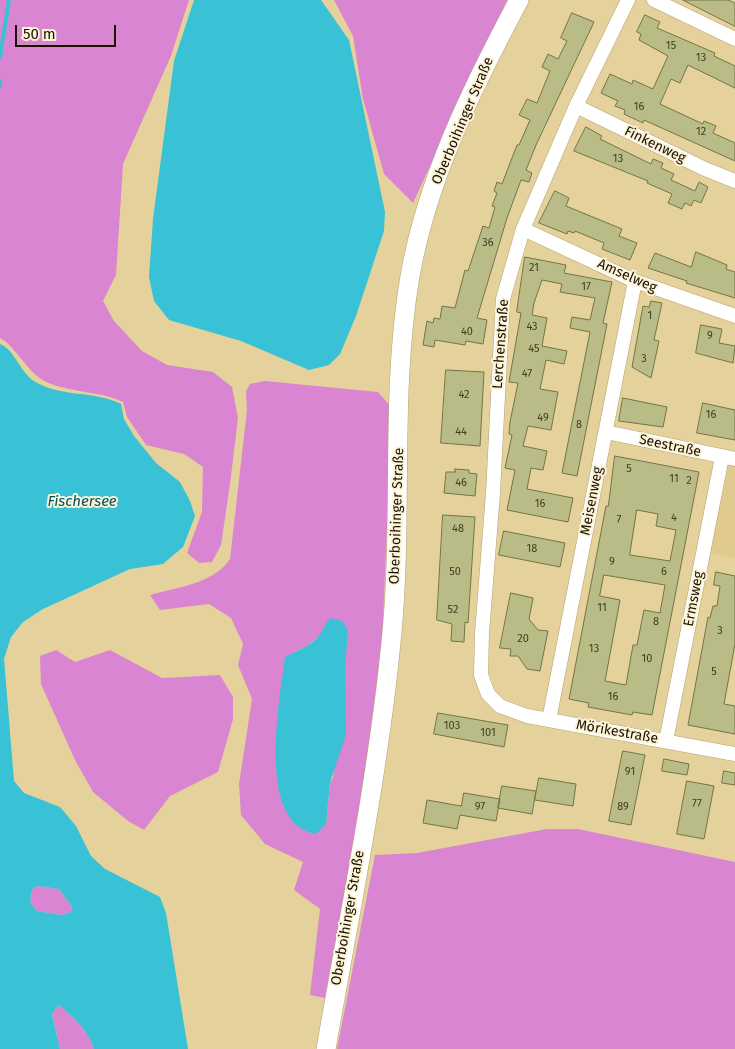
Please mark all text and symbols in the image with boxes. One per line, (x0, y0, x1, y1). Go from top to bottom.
scale bar (18, 15, 119, 47)
text: 50 m (23, 25, 56, 43)
house number: 15 (666, 39, 676, 53)
house number: 13 (696, 51, 706, 65)
street label: Oberboihinger Straße (429, 55, 497, 187)
house number: 16 (634, 100, 644, 114)
street label: Finkenweg (621, 123, 689, 167)
house number: 12 (696, 125, 706, 139)
house number: 13 (613, 152, 623, 166)
house number: 36 (482, 236, 494, 250)
street label: Amselweg (595, 255, 659, 297)
house number: 21 (529, 261, 539, 275)
house number: 17 (581, 280, 591, 294)
street label: Lerchenstraße (489, 299, 513, 389)
house number: 1 (648, 309, 652, 323)
house number: 43 (526, 320, 538, 334)
house number: 40 (461, 325, 473, 339)
house number: 9 (707, 329, 713, 343)
house number: 45 (528, 342, 540, 356)
house number: 3 (641, 352, 647, 366)
house number: 47 (522, 367, 532, 381)
house number: 42 (458, 388, 470, 402)
house number: 16 (706, 408, 716, 422)
house number: 49 (537, 411, 549, 425)
house number: 8 (576, 418, 582, 432)
house number: 44 (455, 425, 467, 439)
street label: Seestraße (637, 431, 703, 461)
street label: Oberboihinger Straße (386, 447, 408, 585)
house number: 5 (626, 462, 632, 476)
street label: Meisenweg (577, 465, 607, 537)
house number: 11 (669, 472, 679, 486)
house number: 2 (686, 474, 692, 488)
house number: 46 (455, 476, 467, 490)
water label: Fischersee (47, 493, 117, 511)
house number: 16 (535, 497, 545, 511)
house number: 4 (671, 511, 677, 525)
house number: 7 (617, 513, 621, 527)
house number: 48 (452, 522, 464, 536)
house number: 18 (527, 542, 537, 556)
house number: 9 (609, 555, 615, 569)
house number: 50 (449, 565, 461, 579)
house number: 6 (661, 565, 667, 579)
street label: Ermsweg (680, 570, 708, 628)
house number: 11 (597, 601, 607, 615)
house number: 52 (448, 603, 458, 617)
house number: 8 (653, 615, 659, 629)
house number: 3 (717, 624, 723, 638)
house number: 20 (517, 632, 529, 646)
house number: 13 (589, 642, 599, 656)
house number: 10 (642, 652, 652, 666)
house number: 5 (711, 665, 717, 679)
house number: 16 (608, 690, 618, 704)
street label: Mörikestraße (575, 717, 659, 747)
house number: 103 (444, 719, 460, 733)
house number: 101 (480, 726, 496, 740)
house number: 91 (625, 765, 635, 779)
house number: 77 (692, 797, 702, 811)
house number: 97 (475, 800, 485, 814)
house number: 89 (617, 800, 629, 814)
street label: Oberboihinger Straße (328, 849, 368, 987)

